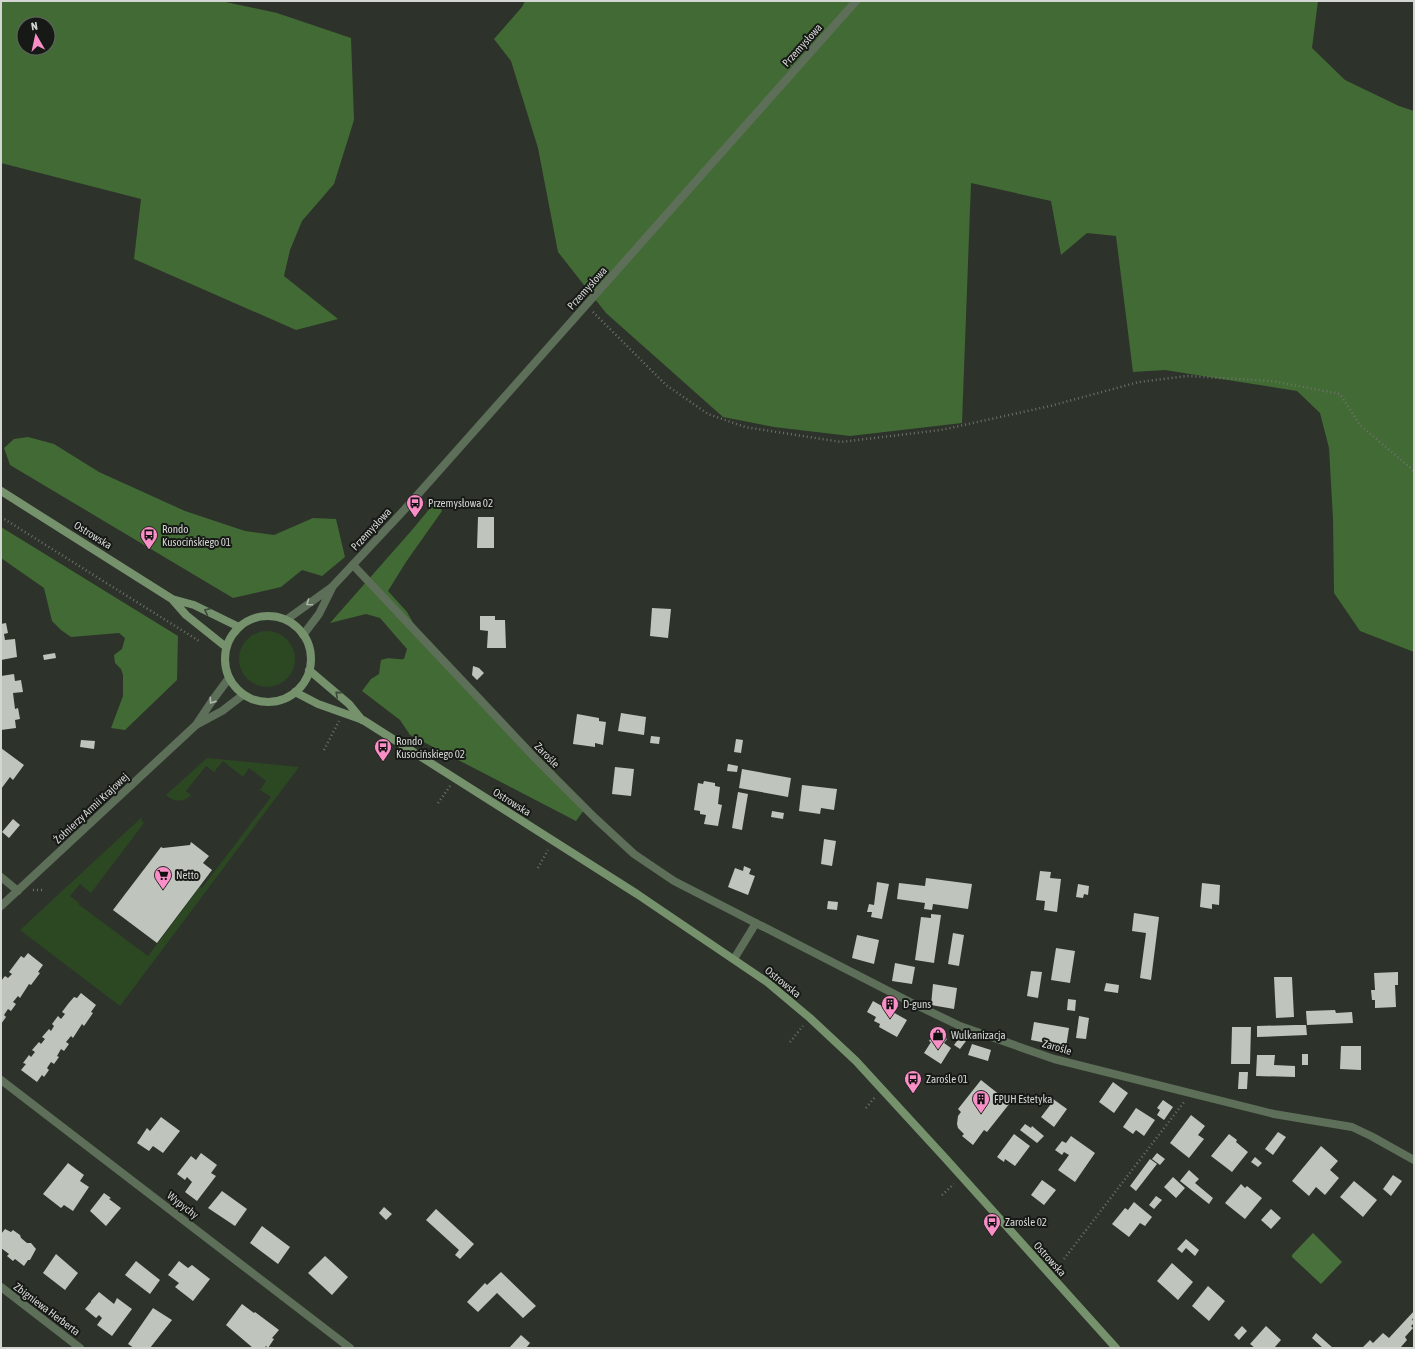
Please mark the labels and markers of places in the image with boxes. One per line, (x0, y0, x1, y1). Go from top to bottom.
bus stop icon: Przemysłowa 02 (405, 493, 425, 518)
place label: Przemysłowa 02 (428, 497, 493, 509)
place label: Rondo Kusocińskiego 01 (162, 523, 231, 548)
bus stop icon: Rondo Kusocińskiego 01 (139, 525, 159, 550)
place label: Rondo Kusocińskiego 02 (396, 735, 465, 760)
bus stop icon: Rondo Kusocińskiego 02 (373, 737, 393, 762)
supermarket icon: Netto (153, 865, 173, 890)
place label: Netto (176, 869, 199, 881)
building icon: D-guns (880, 994, 900, 1019)
place label: D-guns (903, 998, 931, 1010)
shop icon: Wulkanizacja (928, 1025, 948, 1050)
place label: Wulkanizacja (951, 1029, 1006, 1041)
bus stop icon: Zarośle 01 (903, 1069, 923, 1094)
place label: Zarośle 01 (926, 1073, 968, 1085)
building icon: FPUH Estetyka (971, 1089, 991, 1114)
place label: FPUH Estetyka (994, 1093, 1053, 1105)
bus stop icon: Zarośle 02 (982, 1212, 1002, 1237)
place label: Zarośle 02 (1005, 1216, 1047, 1228)

